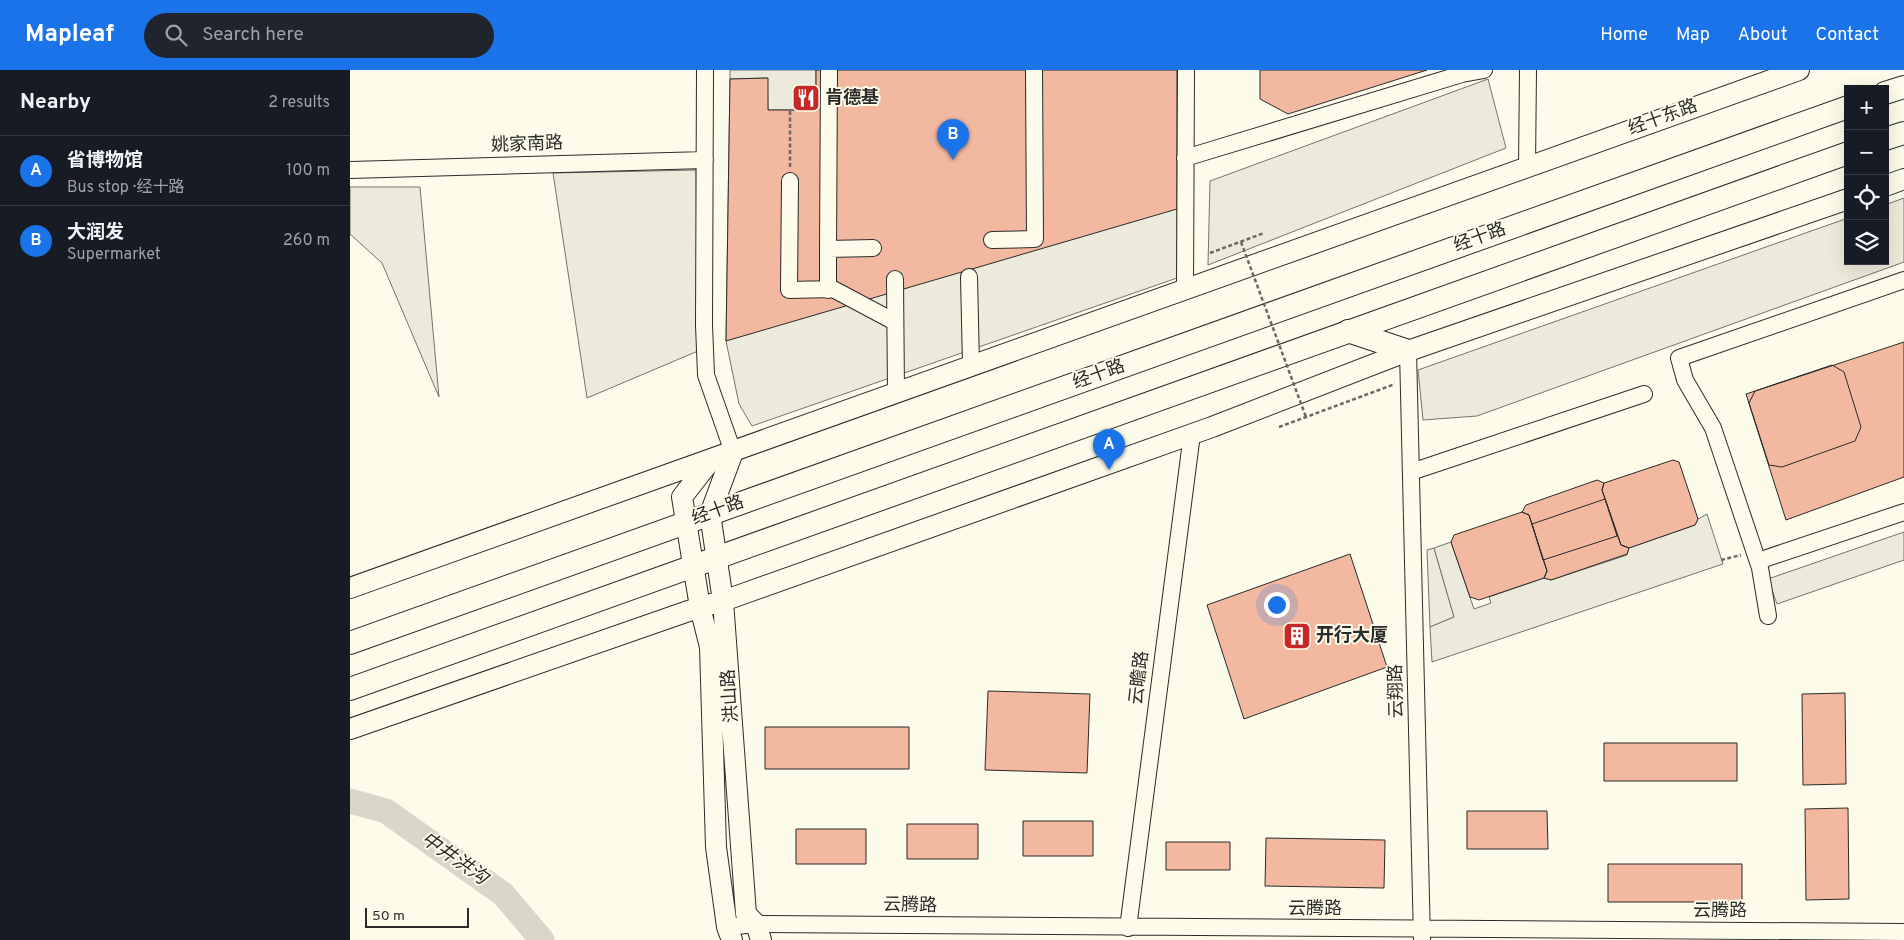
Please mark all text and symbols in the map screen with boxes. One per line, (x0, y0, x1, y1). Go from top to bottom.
search box (144, 13, 494, 58)
text: Mapleaf (25, 20, 114, 50)
icon: search (162, 21, 190, 49)
text: Search here (202, 23, 304, 47)
text: Home (1600, 24, 1648, 47)
text: Map (1676, 24, 1710, 47)
text: About (1738, 24, 1787, 47)
text: Contact (1815, 24, 1879, 47)
restaurant icon: 肯德基 (791, 83, 821, 113)
map controls (1844, 85, 1889, 265)
button: + (1844, 85, 1889, 130)
place label: 肯德基 (825, 87, 879, 110)
text: Nearby (20, 89, 91, 116)
text: 2 results (268, 93, 330, 113)
street label: 经十东路 (1625, 95, 1701, 141)
pin: B (937, 119, 969, 160)
button: − (1844, 130, 1889, 175)
street label: 姚家南路 (491, 132, 563, 158)
text: 省博物馆 (67, 149, 143, 173)
text: A (30, 161, 42, 181)
text: 100 m (286, 161, 330, 181)
button: locate (1844, 175, 1889, 220)
text: Bus stop · 经十路 (67, 178, 184, 198)
street label: 经十路 (1451, 218, 1509, 258)
button: layers (1844, 220, 1889, 265)
text: 大润发 (67, 221, 124, 245)
text: B (30, 231, 42, 251)
text: 260 m (283, 231, 330, 251)
text: Supermarket (67, 245, 161, 265)
street label: 经十路 (1070, 355, 1128, 395)
pin: A (1093, 429, 1125, 470)
street label: 经十路 (689, 491, 747, 531)
your location (1264, 592, 1290, 618)
building icon: 开行大厦 (1282, 621, 1312, 651)
place label: 开行大厦 (1316, 624, 1388, 648)
street label: 云瞻路 (1125, 650, 1155, 706)
street label: 云翔路 (1385, 664, 1409, 718)
street label: 洪山路 (718, 668, 744, 724)
water label: 中井洪沟 (416, 827, 494, 892)
street label: 云腾路 (883, 894, 937, 918)
street label: 云腾路 (1288, 898, 1342, 921)
street label: 云腾路 (1693, 900, 1747, 923)
scale bar (365, 905, 469, 928)
text: 50 m (372, 908, 405, 925)

